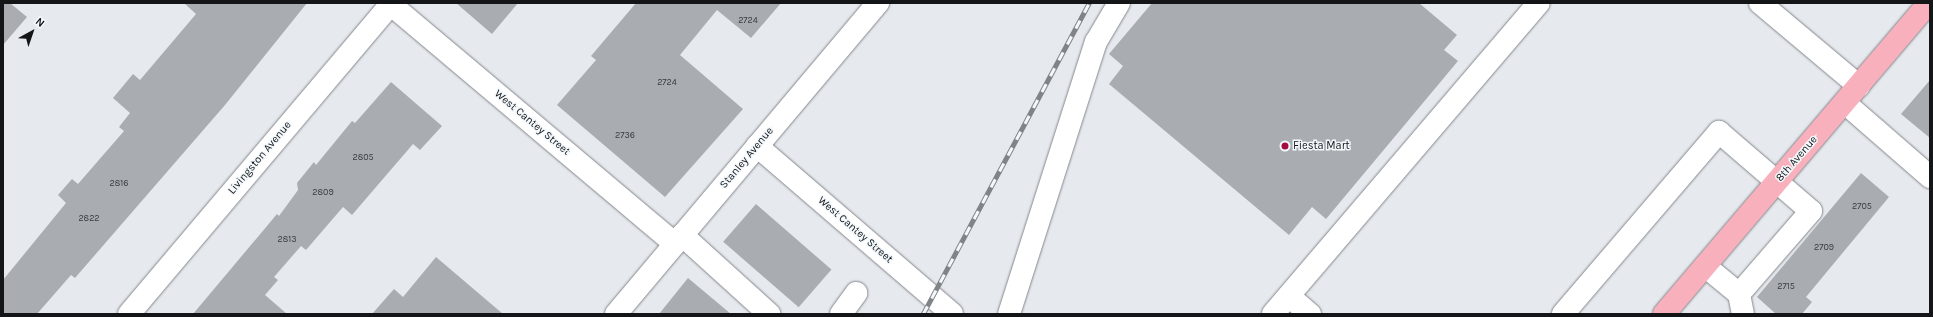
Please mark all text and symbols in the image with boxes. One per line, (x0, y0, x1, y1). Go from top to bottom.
north arrow (12, 12, 52, 52)
text: N (33, 15, 47, 30)
house number: 2724 (738, 15, 758, 25)
house number: 2724 (657, 77, 677, 87)
street label: West Cantey Street (491, 87, 573, 159)
street label: Livingston Avenue (226, 119, 294, 197)
street label: Stanley Avenue (717, 125, 777, 191)
house number: 2736 (615, 130, 635, 140)
street label: 8th Avenue (1774, 133, 1820, 185)
place label: Fiesta Mart (1293, 139, 1350, 153)
marker: Fiesta Mart (1280, 141, 1290, 151)
house number: 2805 (352, 152, 374, 162)
house number: 2816 (110, 178, 128, 188)
house number: 2809 (312, 187, 334, 197)
street label: West Cantey Street (815, 194, 895, 266)
house number: 2705 (1852, 201, 1872, 211)
house number: 2822 (78, 213, 100, 223)
house number: 2813 (277, 234, 297, 244)
house number: 2709 (1814, 242, 1834, 252)
house number: 2715 (1777, 281, 1795, 291)

